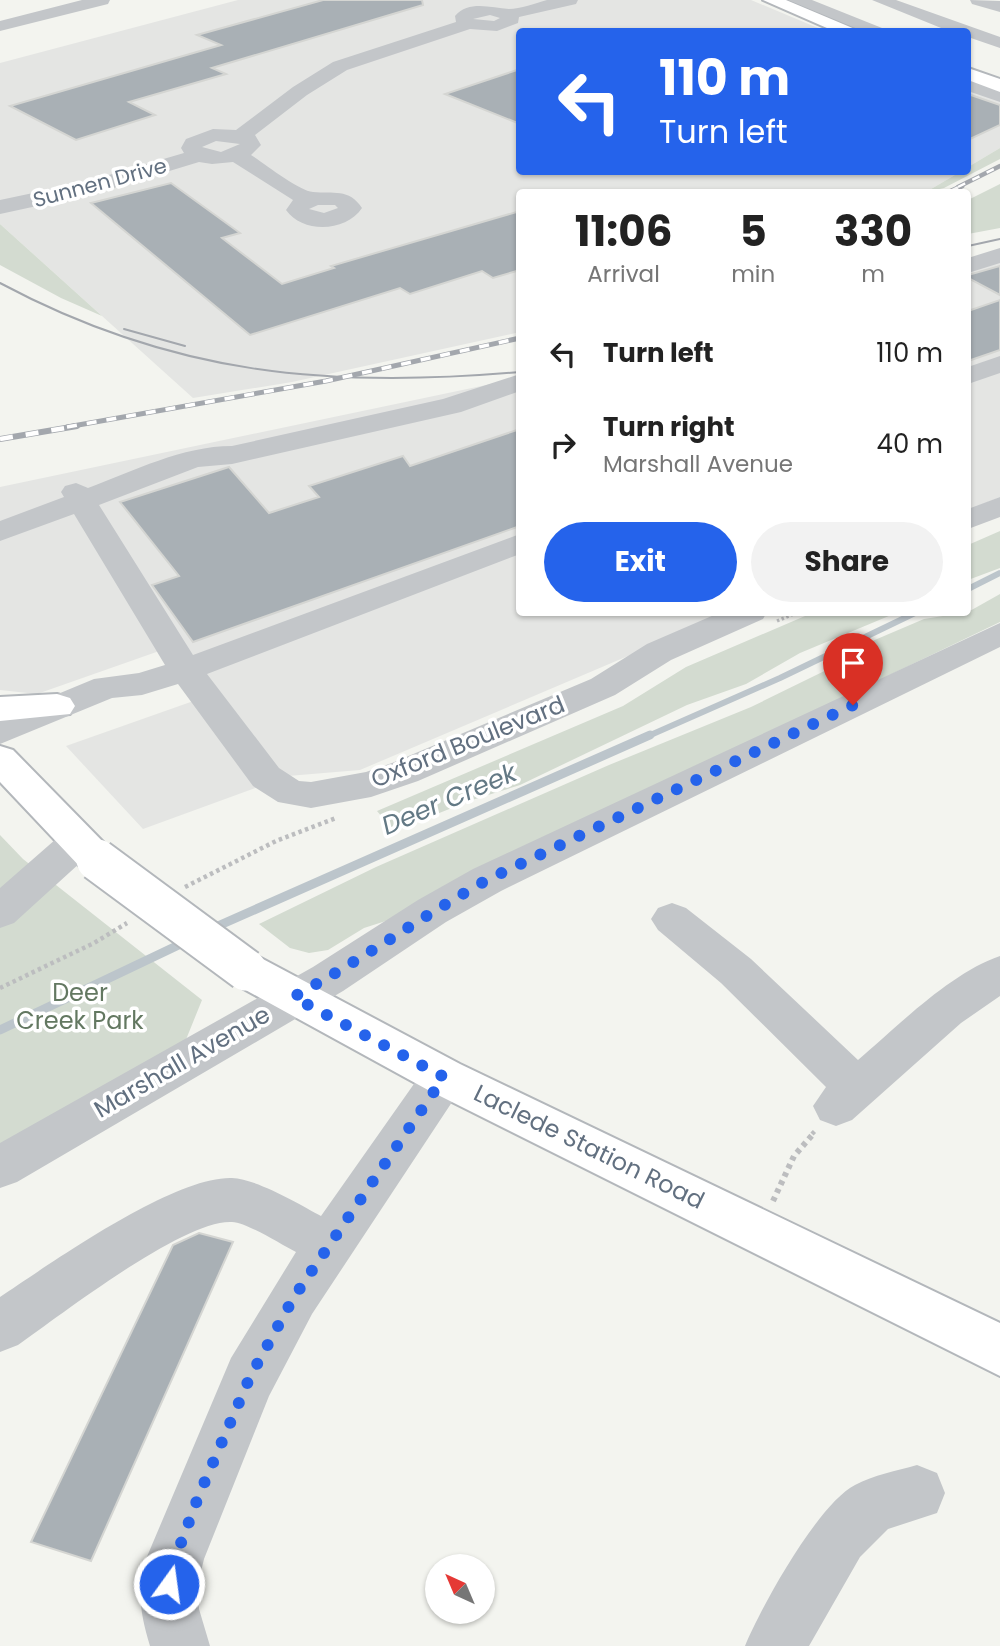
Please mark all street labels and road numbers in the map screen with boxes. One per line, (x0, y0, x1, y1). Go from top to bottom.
street label: Sunnen Drive (30, 151, 170, 214)
street label: Oxford Boulevard (366, 688, 570, 795)
street label: Marshall Avenue (88, 998, 276, 1125)
street label: Laclede Station Road (468, 1076, 710, 1217)

